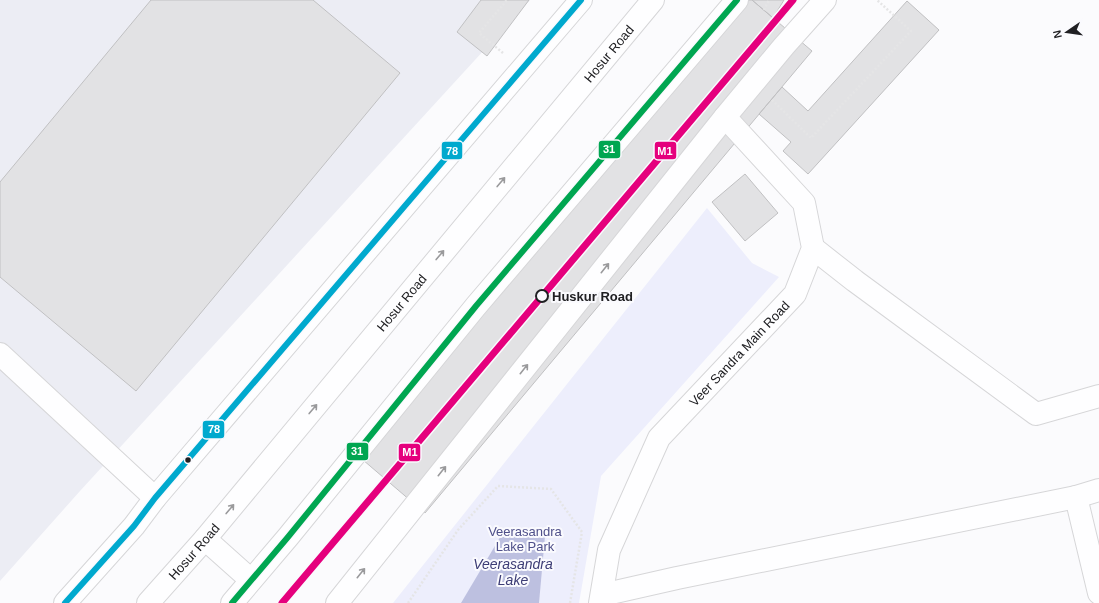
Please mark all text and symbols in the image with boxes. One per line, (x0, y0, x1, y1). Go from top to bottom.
north arrow (1047, 12, 1087, 52)
street label: Hosur Road (581, 22, 636, 85)
text: N (1051, 29, 1064, 39)
line badge: 31 (598, 140, 621, 159)
line badge: 78 (441, 141, 463, 160)
line badge: M1 (654, 141, 677, 160)
text: 31 (603, 143, 615, 155)
text: 78 (446, 145, 458, 157)
text: M1 (657, 145, 673, 157)
one-way arrow (496, 177, 505, 187)
one-way arrow (436, 249, 445, 260)
one-way arrow (600, 262, 609, 273)
street label: Hosur Road (373, 271, 429, 334)
marker: Huskur Road (535, 289, 549, 303)
place label: Huskur Road (552, 289, 633, 304)
street label: Veer Sandra Main Road (686, 298, 792, 409)
one-way arrow (519, 364, 528, 375)
one-way arrow (308, 403, 317, 414)
line badge: 78 (202, 420, 225, 439)
text: 78 (208, 423, 220, 435)
line badge: 31 (346, 442, 369, 461)
line badge: M1 (398, 443, 421, 462)
text: 31 (351, 445, 363, 457)
text: M1 (402, 446, 418, 458)
unlabelled marker (183, 455, 193, 465)
one-way arrow (438, 465, 447, 476)
one-way arrow (225, 503, 234, 514)
street label: Hosur Road (165, 520, 222, 582)
park label: Veerasandra Lake Park (488, 524, 563, 554)
water label: Veerasandra Lake (473, 556, 553, 588)
one-way arrow (357, 567, 366, 578)

